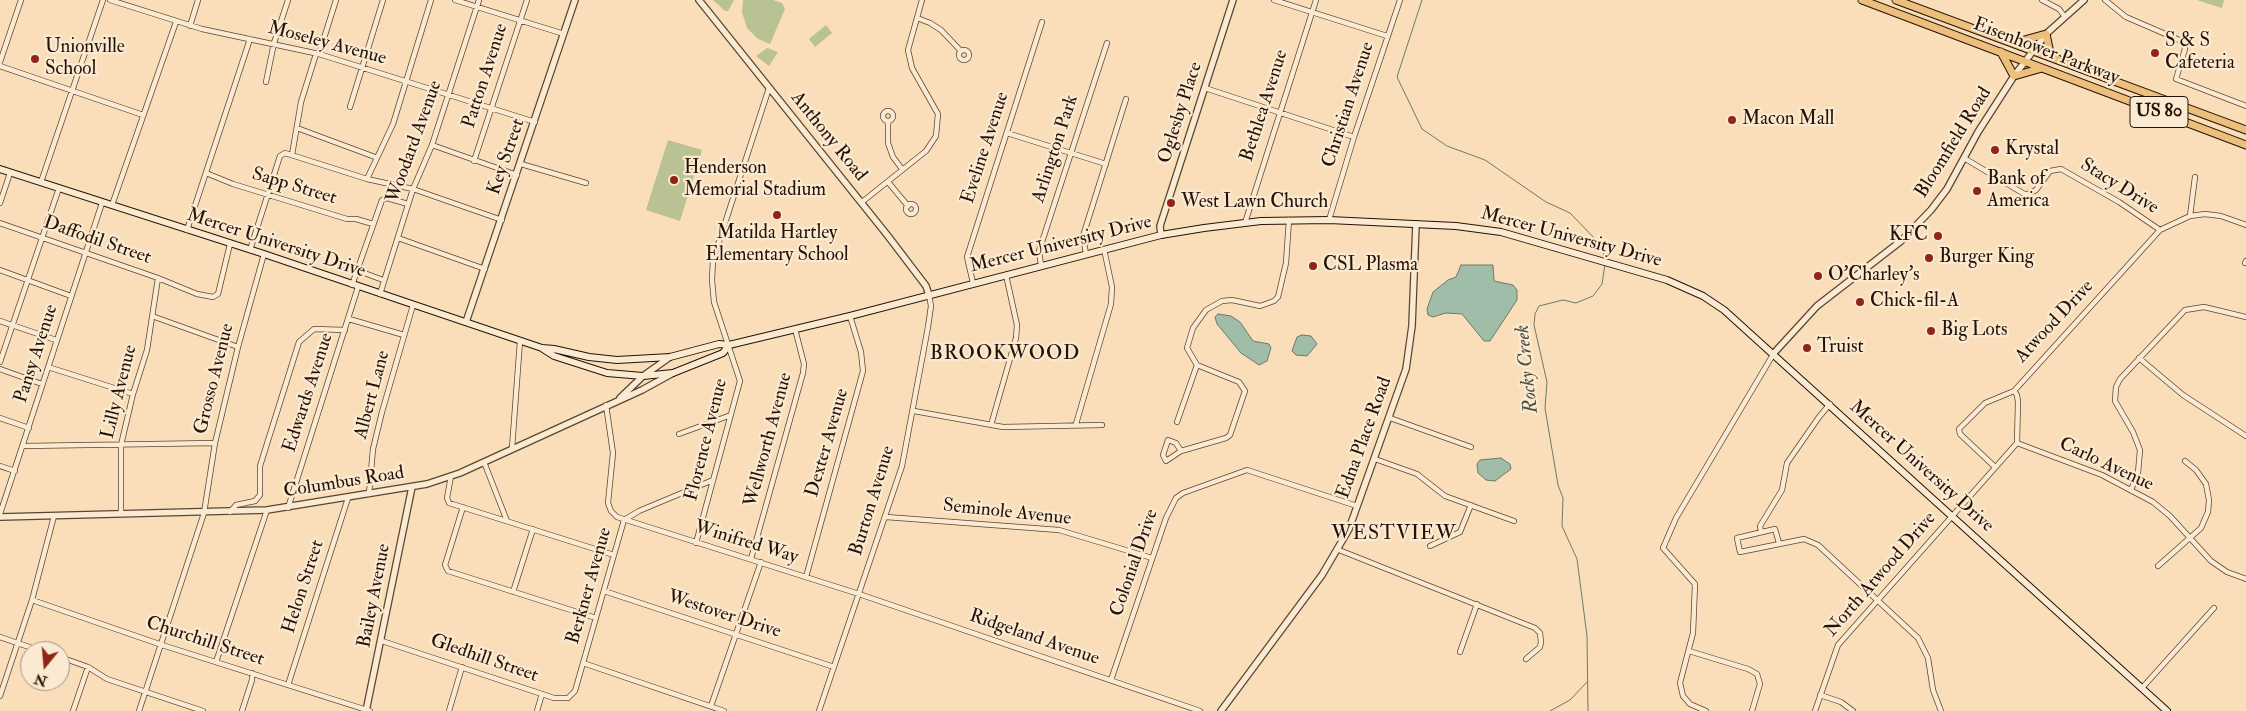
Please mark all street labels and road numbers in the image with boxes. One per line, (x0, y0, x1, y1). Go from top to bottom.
street label: Eisenhower Parkway (1970, 14, 2122, 90)
street label: Moseley Avenue (265, 17, 389, 71)
street label: Patton Avenue (458, 21, 514, 131)
street label: Christian Avenue (1318, 39, 1380, 171)
street label: Bethlea Avenue (1236, 47, 1294, 165)
street label: Oglesby Place (1154, 60, 1208, 166)
street label: Woodard Avenue (382, 78, 448, 206)
street label: Bloomfield Road (1911, 83, 1997, 203)
street label: Anthony Road (785, 88, 871, 186)
street label: Eveline Avenue (957, 89, 1015, 207)
street label: Arlington Park (1028, 92, 1084, 206)
road number: US 80 (2130, 96, 2188, 128)
street label: Key Street (483, 116, 531, 198)
street label: Stacy Drive (2076, 154, 2162, 220)
street label: Sapp Street (249, 163, 339, 211)
street label: Mercer University Drive (1478, 203, 1664, 273)
street label: Mercer University Drive (184, 204, 368, 284)
street label: Mercer University Drive (968, 211, 1154, 279)
street label: Daffodil Street (40, 212, 154, 270)
street label: Atwood Drive (2011, 276, 2099, 368)
street label: Pansy Avenue (10, 302, 64, 406)
street label: Grosso Avenue (190, 321, 240, 437)
street label: Edwards Avenue (279, 330, 339, 456)
street label: Lilly Avenue (97, 343, 143, 441)
street label: Albert Lane (350, 348, 396, 442)
street label: Wellworth Avenue (740, 370, 798, 510)
street label: Edna Place Road (1332, 374, 1398, 502)
street label: Florence Avenue (681, 377, 733, 503)
street label: Dexter Avenue (802, 386, 854, 500)
street label: Mercer University Drive (1844, 396, 1998, 538)
street label: Carlo Avenue (2055, 433, 2157, 497)
street label: Burton Avenue (846, 443, 900, 559)
street label: Columbus Road (282, 462, 406, 504)
street label: Seminole Avenue (942, 495, 1072, 531)
street label: Colonial Drive (1106, 506, 1164, 620)
street label: North Atwood Drive (1821, 508, 1941, 642)
street label: Winifred Way (691, 516, 801, 570)
street label: Berkner Avenue (562, 525, 618, 647)
street label: Helon Street (278, 537, 330, 637)
street label: Bailey Avenue (354, 542, 396, 650)
street label: Westover Drive (665, 586, 783, 644)
street label: Ridgeland Avenue (966, 605, 1102, 671)
street label: Churchill Street (143, 612, 267, 672)
street label: Gledhill Street (427, 630, 541, 688)

